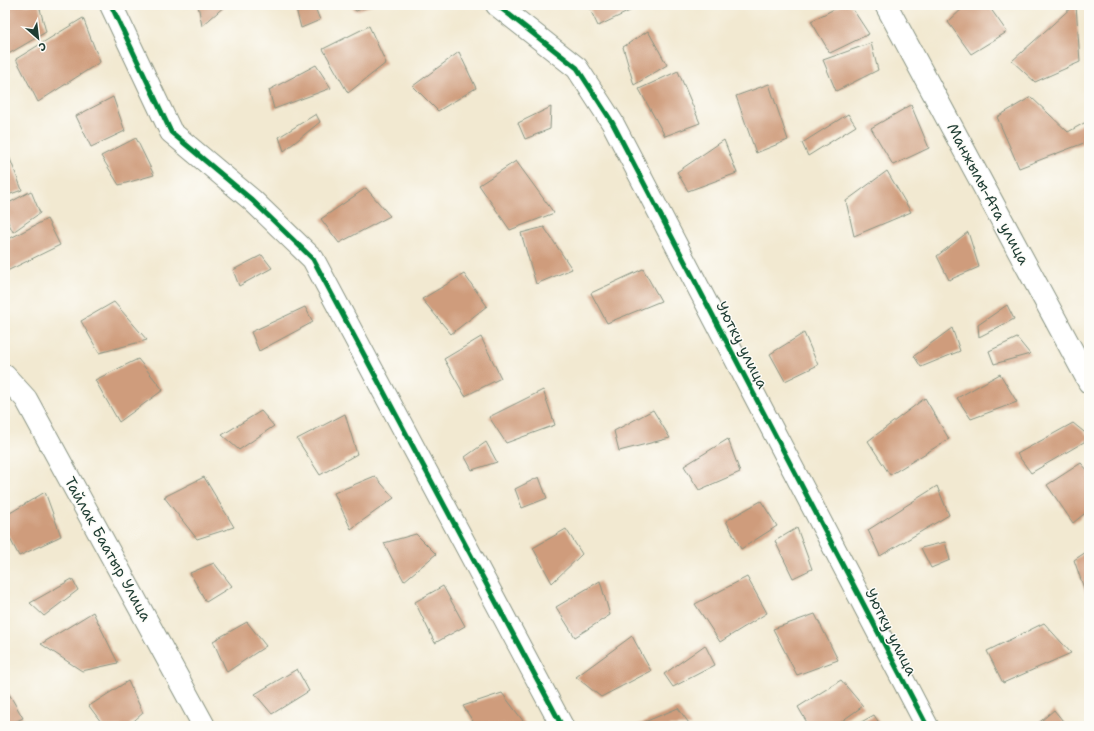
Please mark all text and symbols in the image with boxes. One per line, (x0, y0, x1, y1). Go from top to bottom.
north arrow (18, 18, 58, 58)
text: С (36, 38, 49, 55)
street label: Манжылы-Ата улица (942, 120, 1034, 269)
street label: Уютку улица (711, 298, 773, 393)
street label: Тайлак Баатыр Улица (60, 473, 156, 625)
street label: Уютку улица (860, 585, 922, 680)

